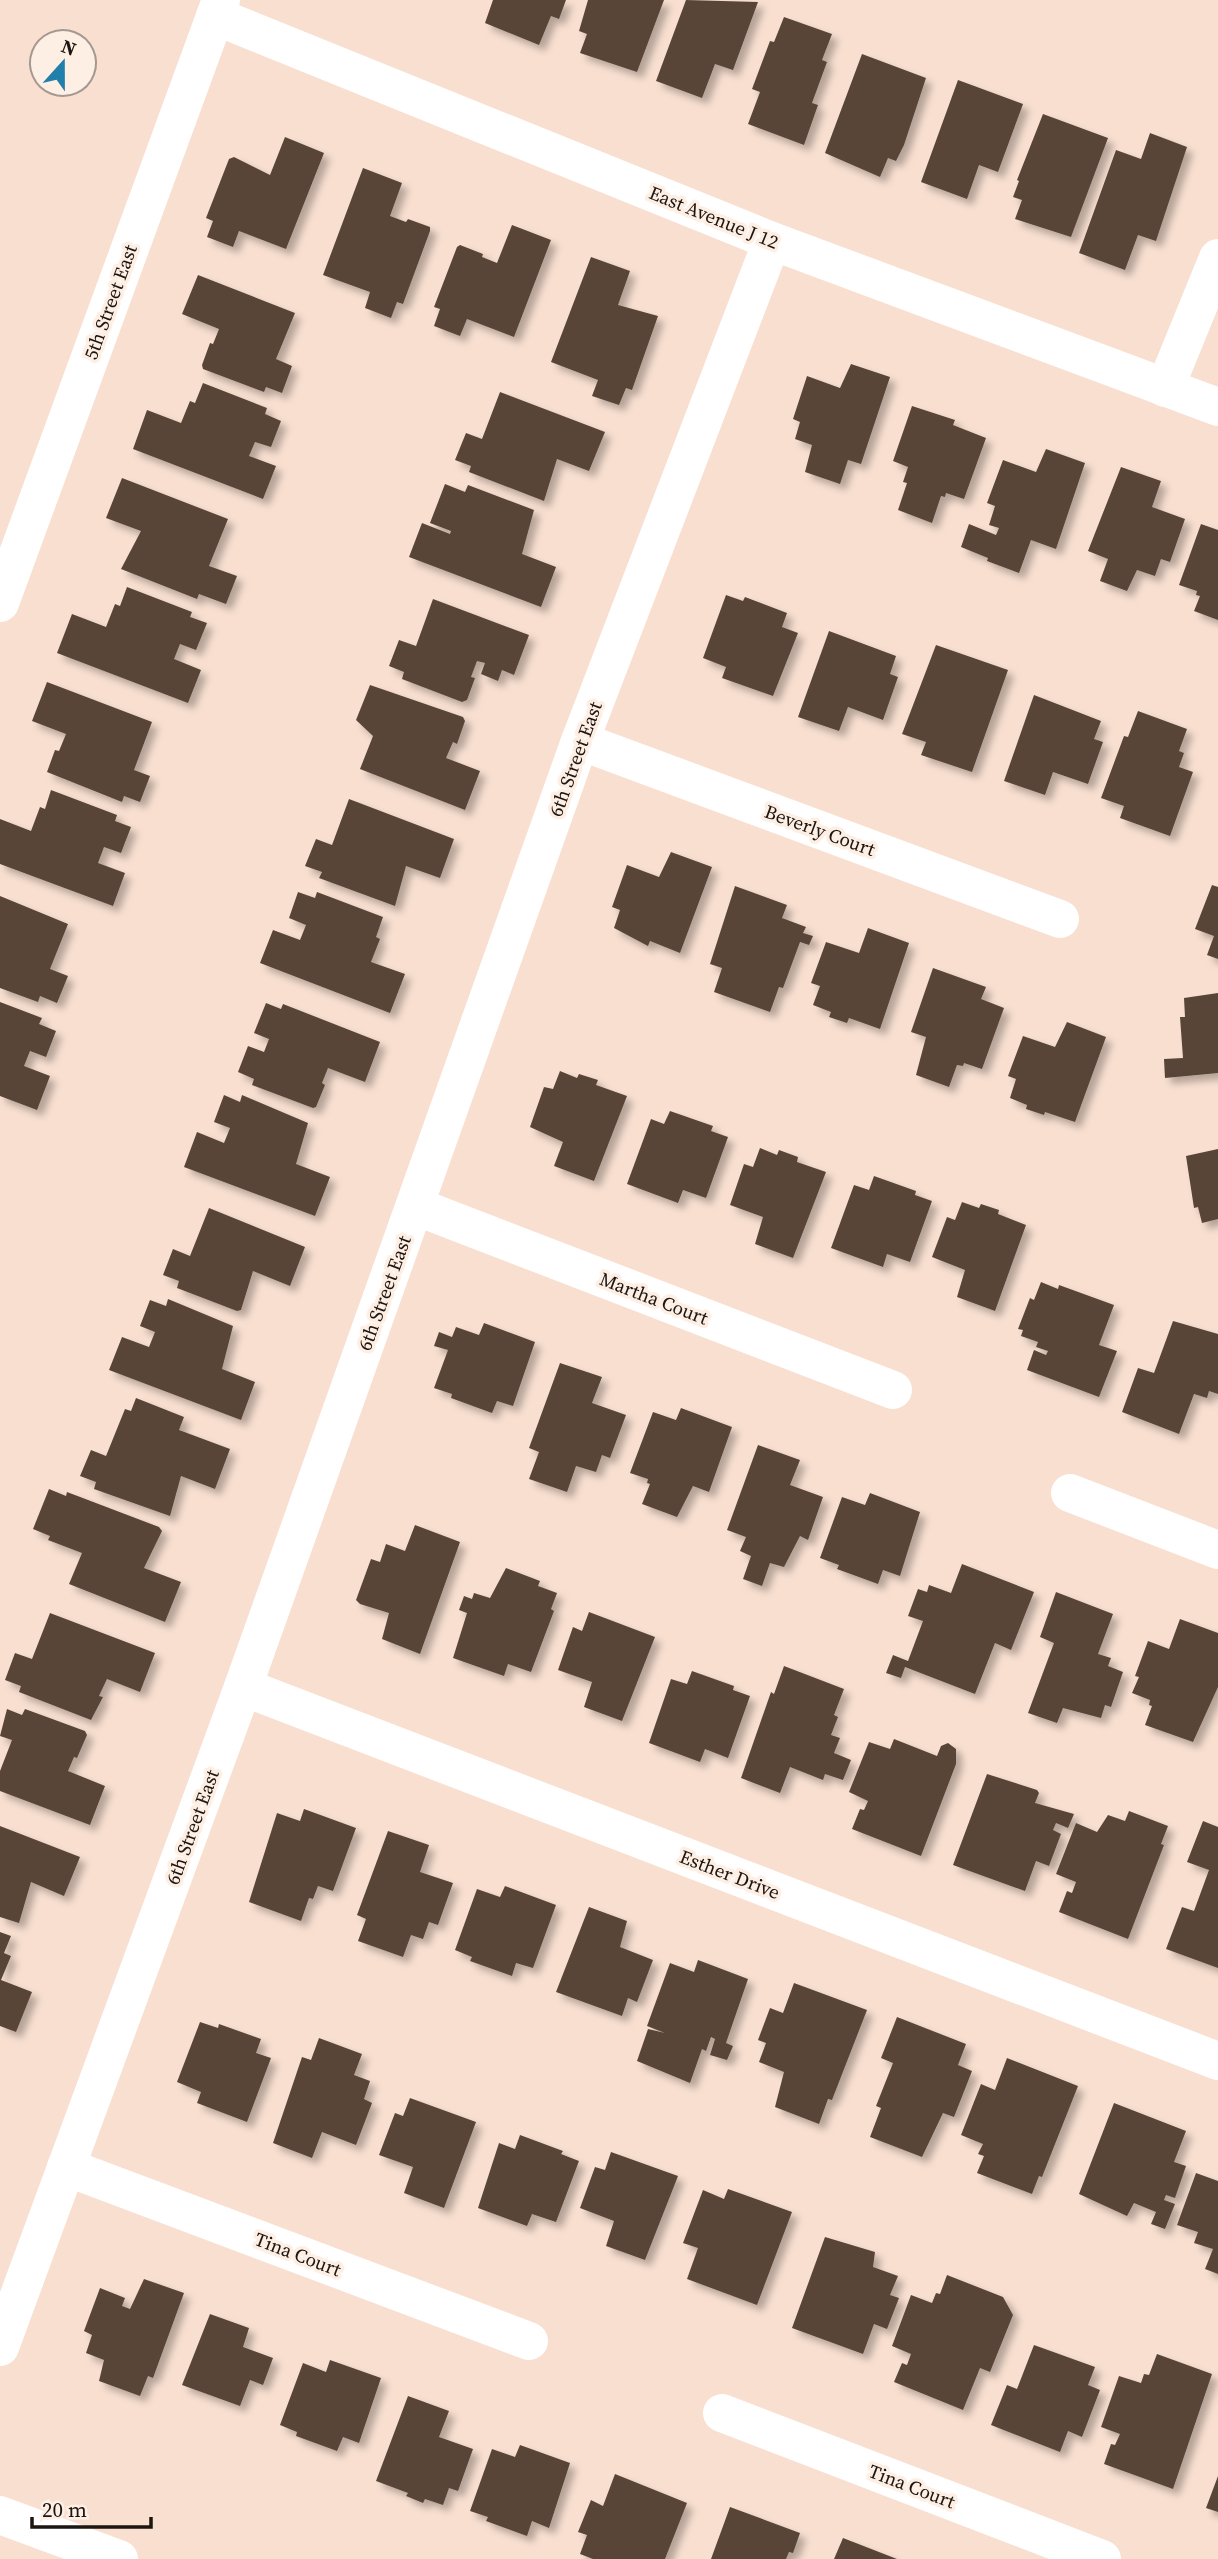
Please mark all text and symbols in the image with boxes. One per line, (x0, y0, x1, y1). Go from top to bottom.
north arrow (28, 28, 98, 98)
text: N (58, 33, 80, 62)
street label: East Avenue J 12 (645, 179, 783, 255)
street label: 5th Street East (77, 240, 143, 363)
street label: 6th Street East (542, 697, 608, 820)
street label: Beverly Court (761, 798, 880, 862)
street label: 6th Street East (351, 1231, 417, 1354)
street label: Martha Court (596, 1265, 713, 1331)
street label: 6th Street East (159, 1765, 225, 1888)
street label: Esther Drive (676, 1843, 784, 1905)
street label: Tina Court (251, 2226, 346, 2283)
street label: Tina Court (865, 2458, 960, 2515)
scale bar (32, 2486, 150, 2530)
text: 20 m (42, 2495, 87, 2524)

